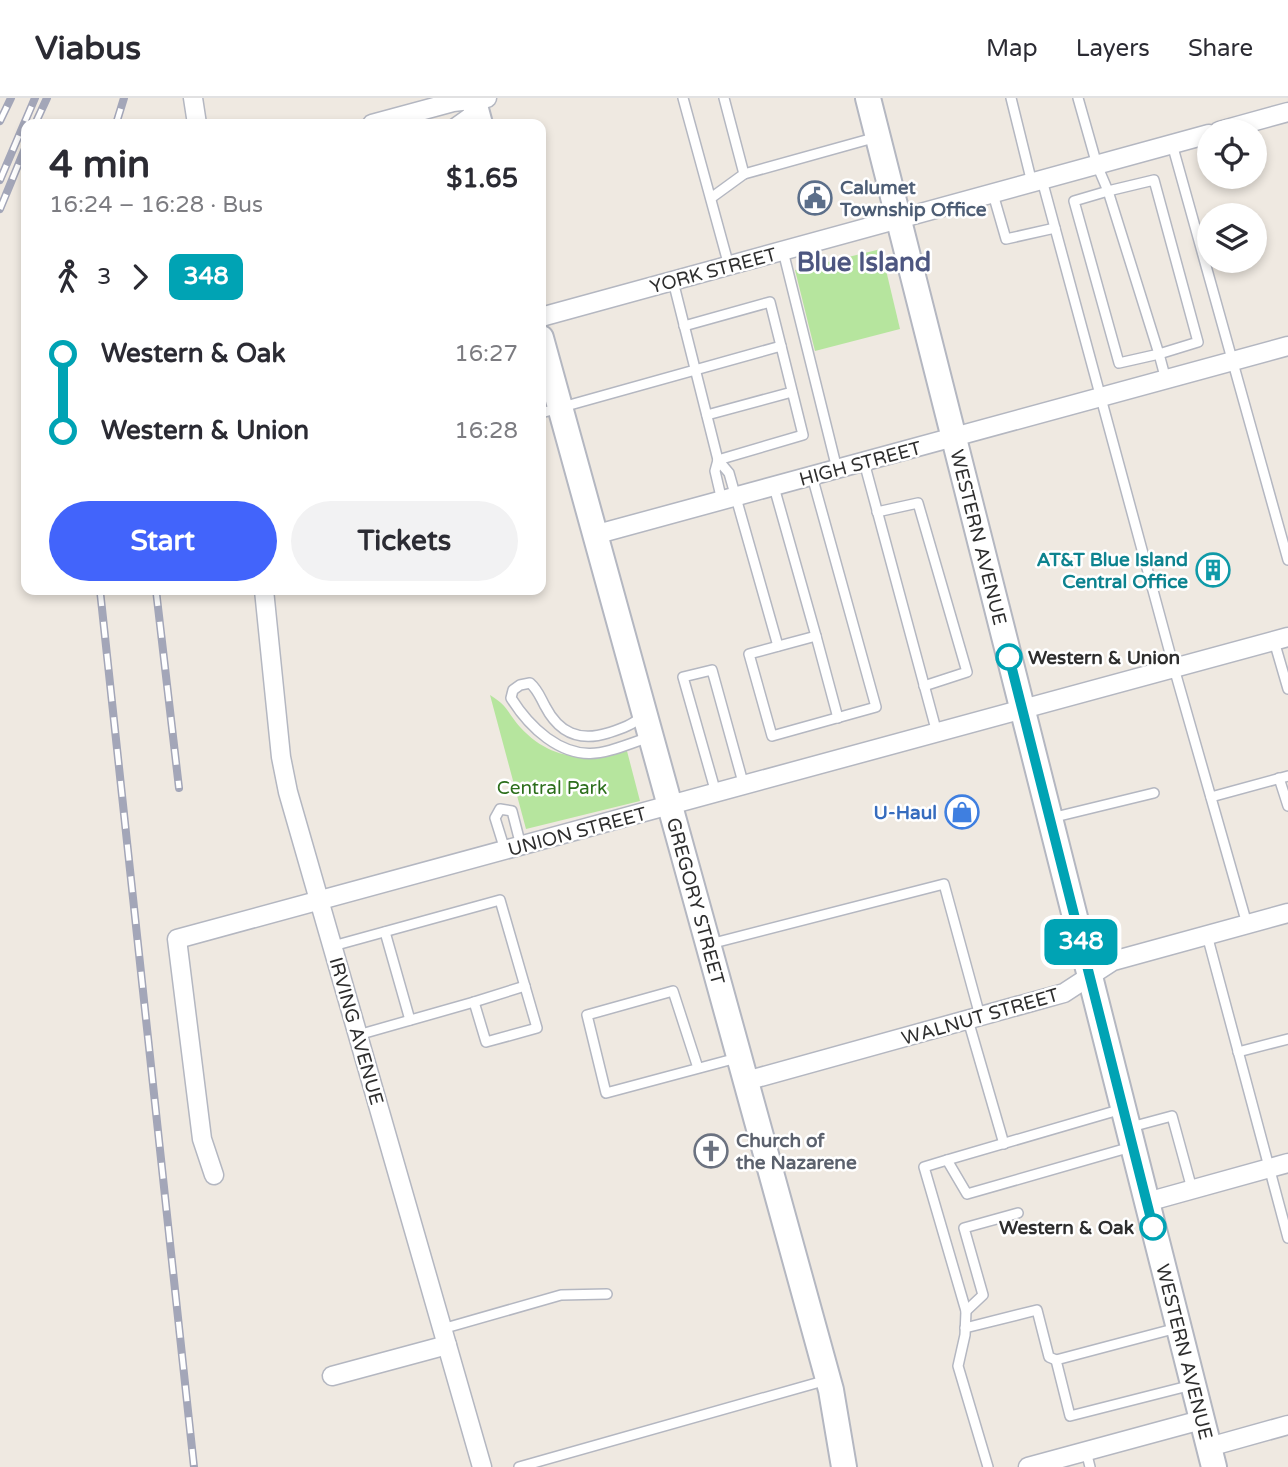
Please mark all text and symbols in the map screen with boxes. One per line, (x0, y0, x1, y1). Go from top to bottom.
text: Viabus (35, 29, 141, 68)
text: Map (986, 34, 1038, 63)
text: Layers (1076, 34, 1150, 63)
text: Share (1188, 34, 1253, 63)
map controls (1197, 119, 1267, 273)
button: locate (1197, 119, 1267, 189)
text: 4 min (49, 142, 150, 188)
text: $1.65 (446, 163, 518, 194)
place label: Calumet Township Office (839, 177, 987, 222)
public building icon: Calumet Township Office (796, 179, 834, 217)
text: 16:24 – 16:28 · Bus (49, 191, 263, 219)
button: layers (1197, 203, 1267, 273)
street label: YORK STREET (648, 243, 779, 298)
district label: Blue Island (797, 247, 931, 278)
icon: walk (49, 258, 87, 296)
icon: forward (121, 258, 159, 296)
text: 348 (183, 262, 229, 291)
text: 3 (97, 263, 111, 291)
text: Western & Oak (101, 338, 286, 369)
text: 16:27 (454, 340, 518, 368)
text: Western & Union (101, 415, 309, 446)
text: 16:28 (454, 417, 518, 445)
street label: HIGH STREET (797, 437, 924, 491)
street label: WESTERN AVENUE (945, 447, 1011, 628)
button: Start (49, 501, 277, 581)
button: Tickets (291, 501, 518, 581)
place label: AT&T Blue Island Central Office (1036, 549, 1188, 593)
building icon: AT&T Blue Island Central Office (1194, 551, 1232, 589)
marker: Western & Union (996, 644, 1022, 670)
place label: Western & Union (1028, 647, 1180, 669)
park label: Central Park (497, 777, 607, 799)
shop icon: U-Haul (943, 793, 981, 831)
place label: U-Haul (874, 802, 937, 824)
street label: UNION STREET (506, 803, 649, 861)
street label: GREGORY STREET (662, 815, 729, 988)
line badge: 348 (1041, 919, 1121, 965)
text: 348 (1058, 927, 1104, 956)
street label: IRVING AVENUE (324, 955, 388, 1108)
street label: WALNUT STREET (899, 984, 1062, 1050)
place label: Church of the Nazarene (736, 1130, 857, 1174)
church icon: Church of the Nazarene (692, 1132, 730, 1170)
marker: Western & Oak (1140, 1214, 1166, 1240)
place label: Western & Oak (999, 1217, 1135, 1239)
street label: WESTERN AVENUE (1151, 1262, 1217, 1442)

